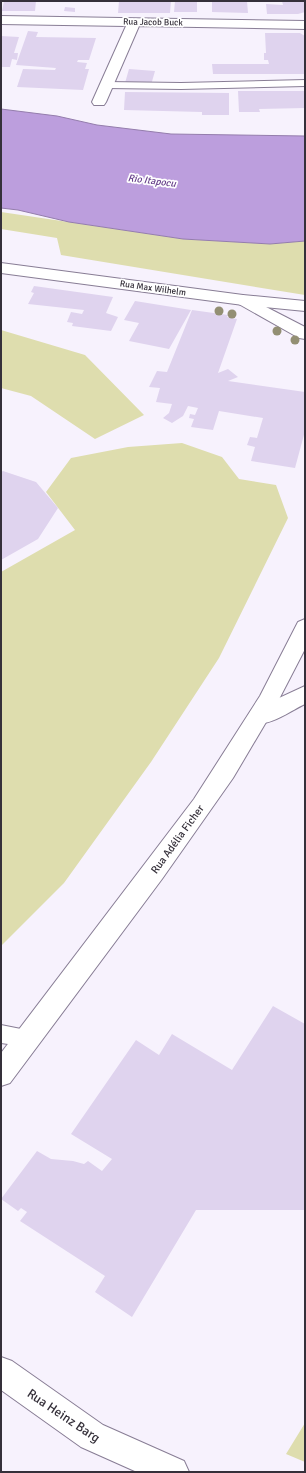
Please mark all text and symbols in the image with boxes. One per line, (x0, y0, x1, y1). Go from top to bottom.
street label: Rua Jacob Buck (123, 16, 183, 29)
water label: Rio Itapocu (127, 172, 177, 190)
street label: Rua Max Wilhelm (119, 278, 187, 299)
street label: Rua Adélia Ficher (148, 802, 207, 876)
street label: Rua Heinz Barg (24, 1386, 103, 1446)

